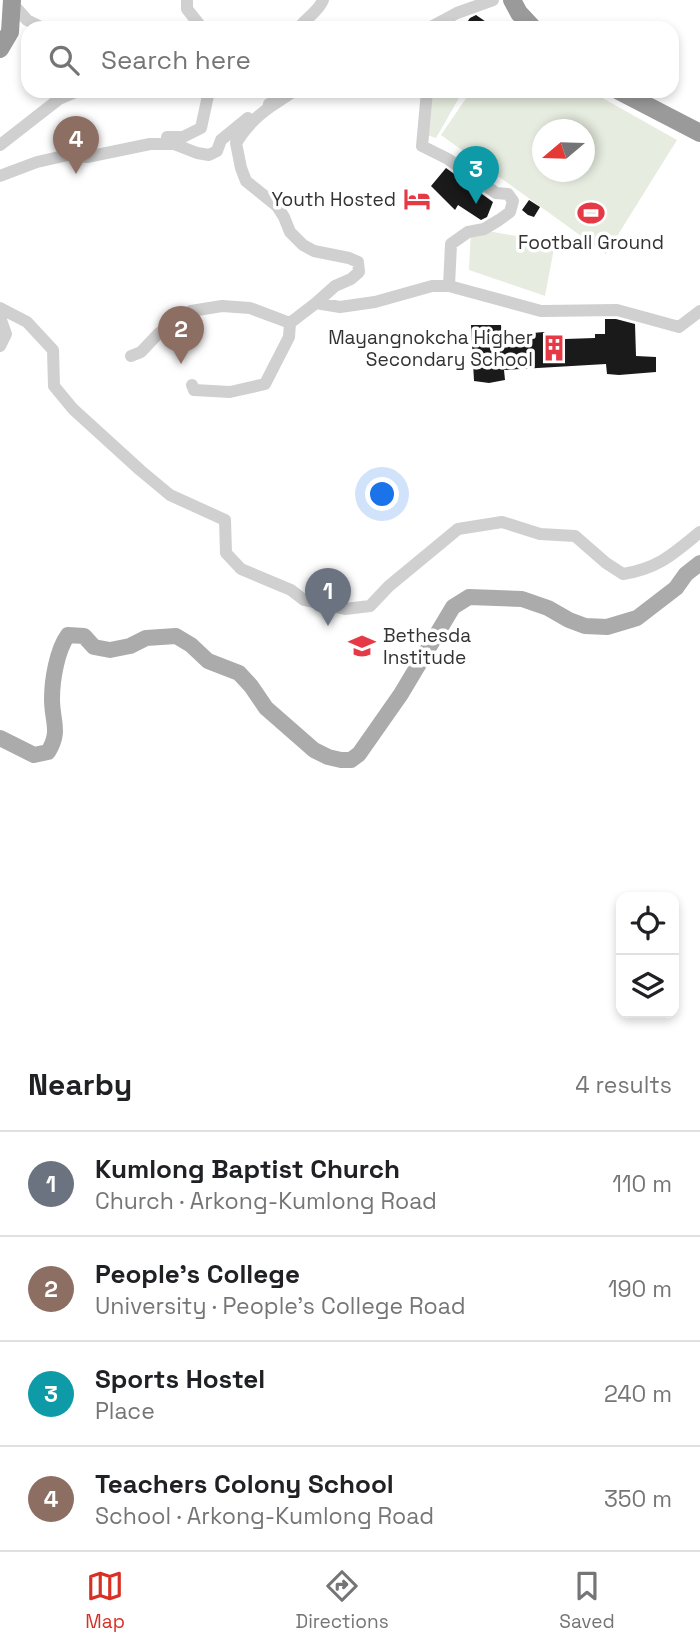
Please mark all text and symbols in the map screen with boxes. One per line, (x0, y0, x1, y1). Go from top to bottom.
search box (21, 21, 679, 98)
icon: search (45, 41, 83, 79)
text: Search here (101, 43, 251, 77)
pin: 4 (53, 116, 99, 174)
north arrow (532, 119, 595, 182)
pin: 3 (453, 146, 499, 204)
hotel icon: Youth Hosted (402, 184, 432, 214)
place label: Youth Hosted (272, 187, 396, 212)
sports icon: Football Ground (576, 198, 606, 228)
place label: Football Ground (518, 230, 664, 255)
pin: 2 (158, 306, 204, 364)
place label: Mayangnokcha Higher Secondary School (328, 325, 533, 372)
building icon: Mayangnokcha Higher Secondary School (539, 333, 569, 363)
your location (365, 477, 399, 511)
pin: 1 (305, 568, 351, 626)
place label: Bethesda Institude (383, 623, 471, 670)
school or university icon: Bethesda Institude (347, 631, 377, 661)
map controls (616, 892, 679, 1018)
button: locate (616, 892, 679, 955)
button: layers (616, 955, 679, 1018)
text: Nearby (28, 1065, 132, 1104)
text: 4 results (575, 1070, 672, 1100)
text: Kumlong Baptist Church (95, 1152, 400, 1186)
text: 1 (46, 1169, 56, 1199)
text: 110 m (612, 1169, 672, 1199)
text: Church · Arkong-Kumlong Road (95, 1186, 437, 1216)
text: People's College (95, 1257, 300, 1291)
text: 2 (44, 1274, 58, 1304)
text: 190 m (608, 1274, 672, 1304)
text: University · People's College Road (95, 1291, 466, 1321)
text: Sports Hostel (95, 1362, 265, 1396)
text: 3 (44, 1379, 58, 1409)
text: 240 m (604, 1379, 672, 1409)
text: Place (95, 1396, 155, 1426)
text: Teachers Colony School (95, 1467, 394, 1501)
text: 4 (44, 1484, 58, 1514)
text: 350 m (604, 1484, 672, 1514)
text: School · Arkong-Kumlong Road (95, 1501, 434, 1531)
tab: Map (85, 1567, 125, 1634)
tab: Directions (296, 1567, 389, 1634)
tab: Saved (559, 1567, 615, 1634)

